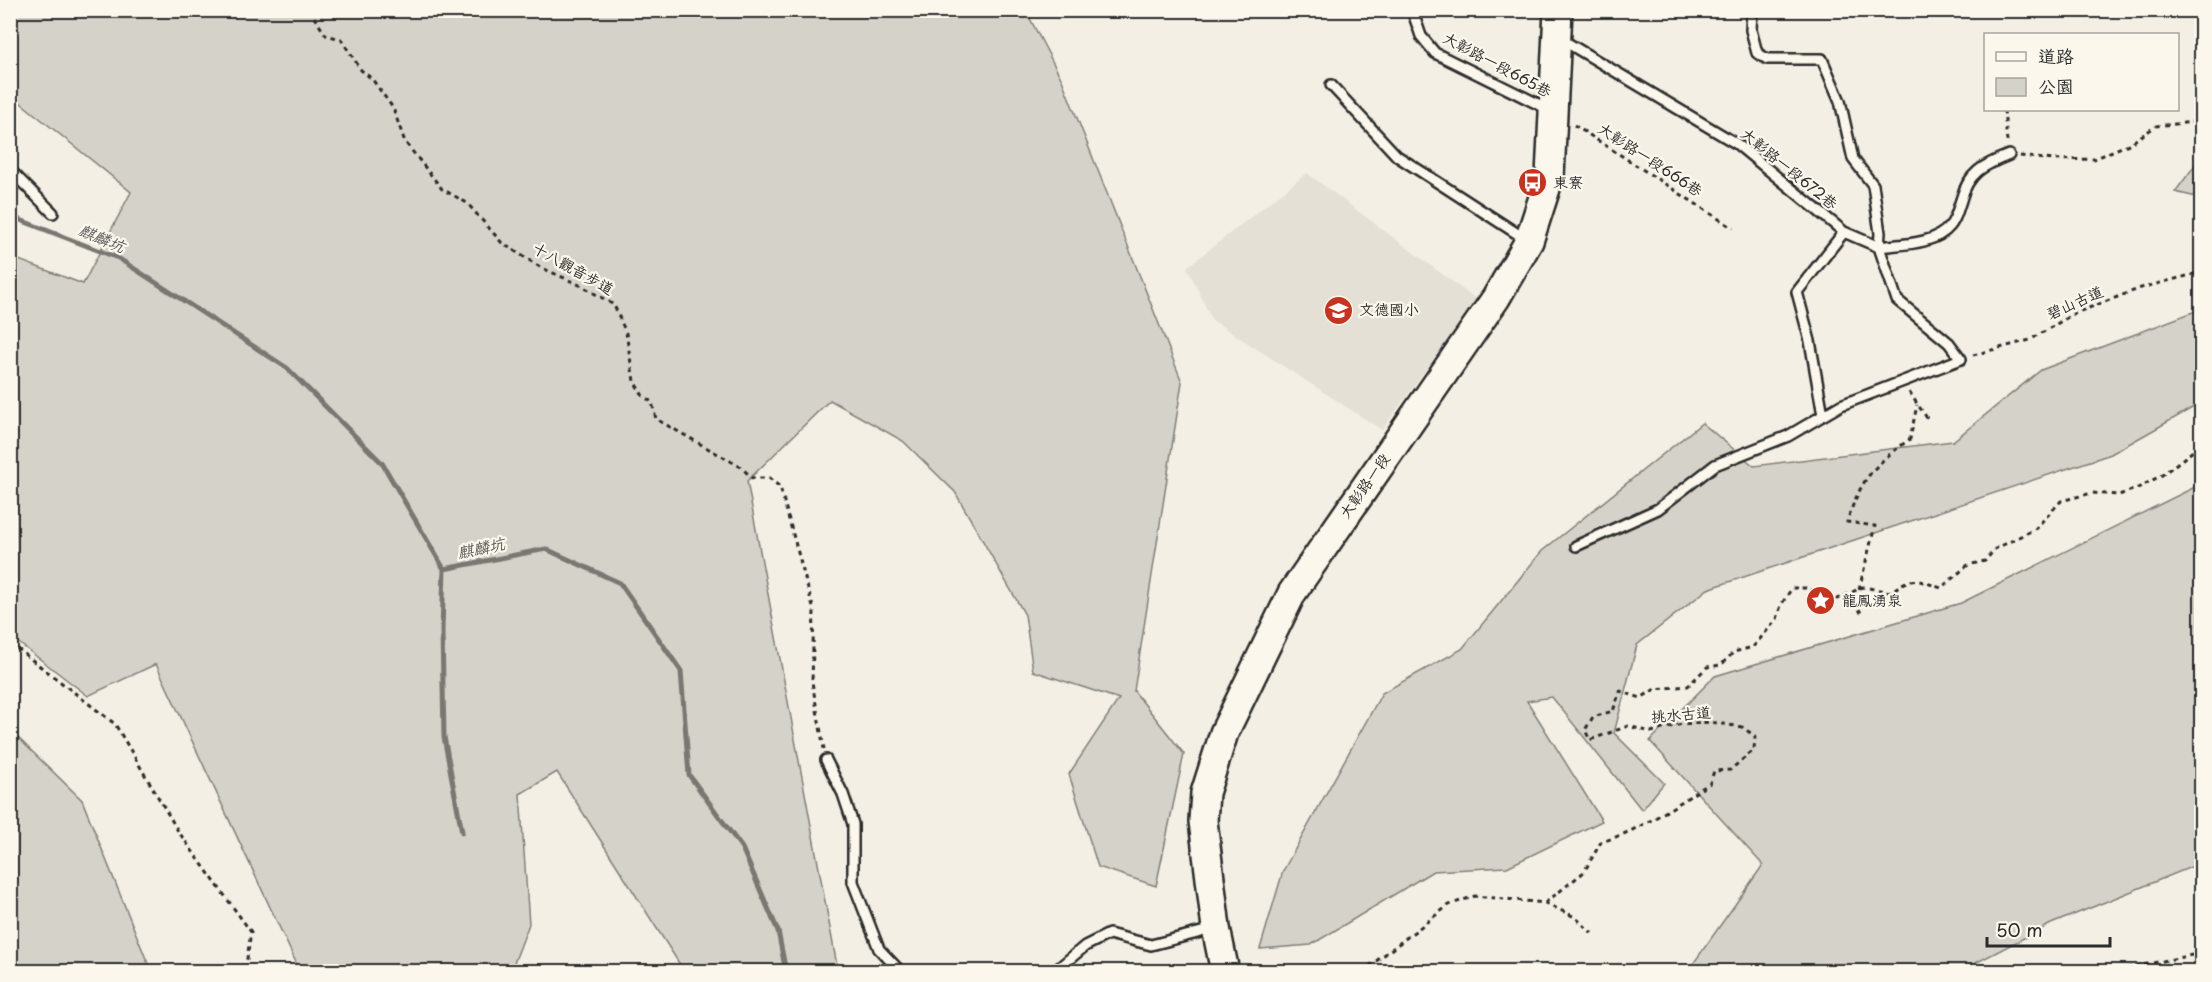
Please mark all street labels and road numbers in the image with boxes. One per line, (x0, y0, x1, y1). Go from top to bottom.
street label: 大彰路一段665巷 (1439, 25, 1556, 102)
street label: 大彰路一段666巷 (1594, 116, 1708, 201)
street label: 大彰路一段672巷 (1737, 122, 1843, 214)
street label: 十八觀音步道 (529, 236, 619, 300)
street label: 碧山古道 (2042, 279, 2106, 324)
street label: 大彰路一段 (1333, 448, 1395, 522)
street label: 挑水古道 (1650, 699, 1712, 728)

